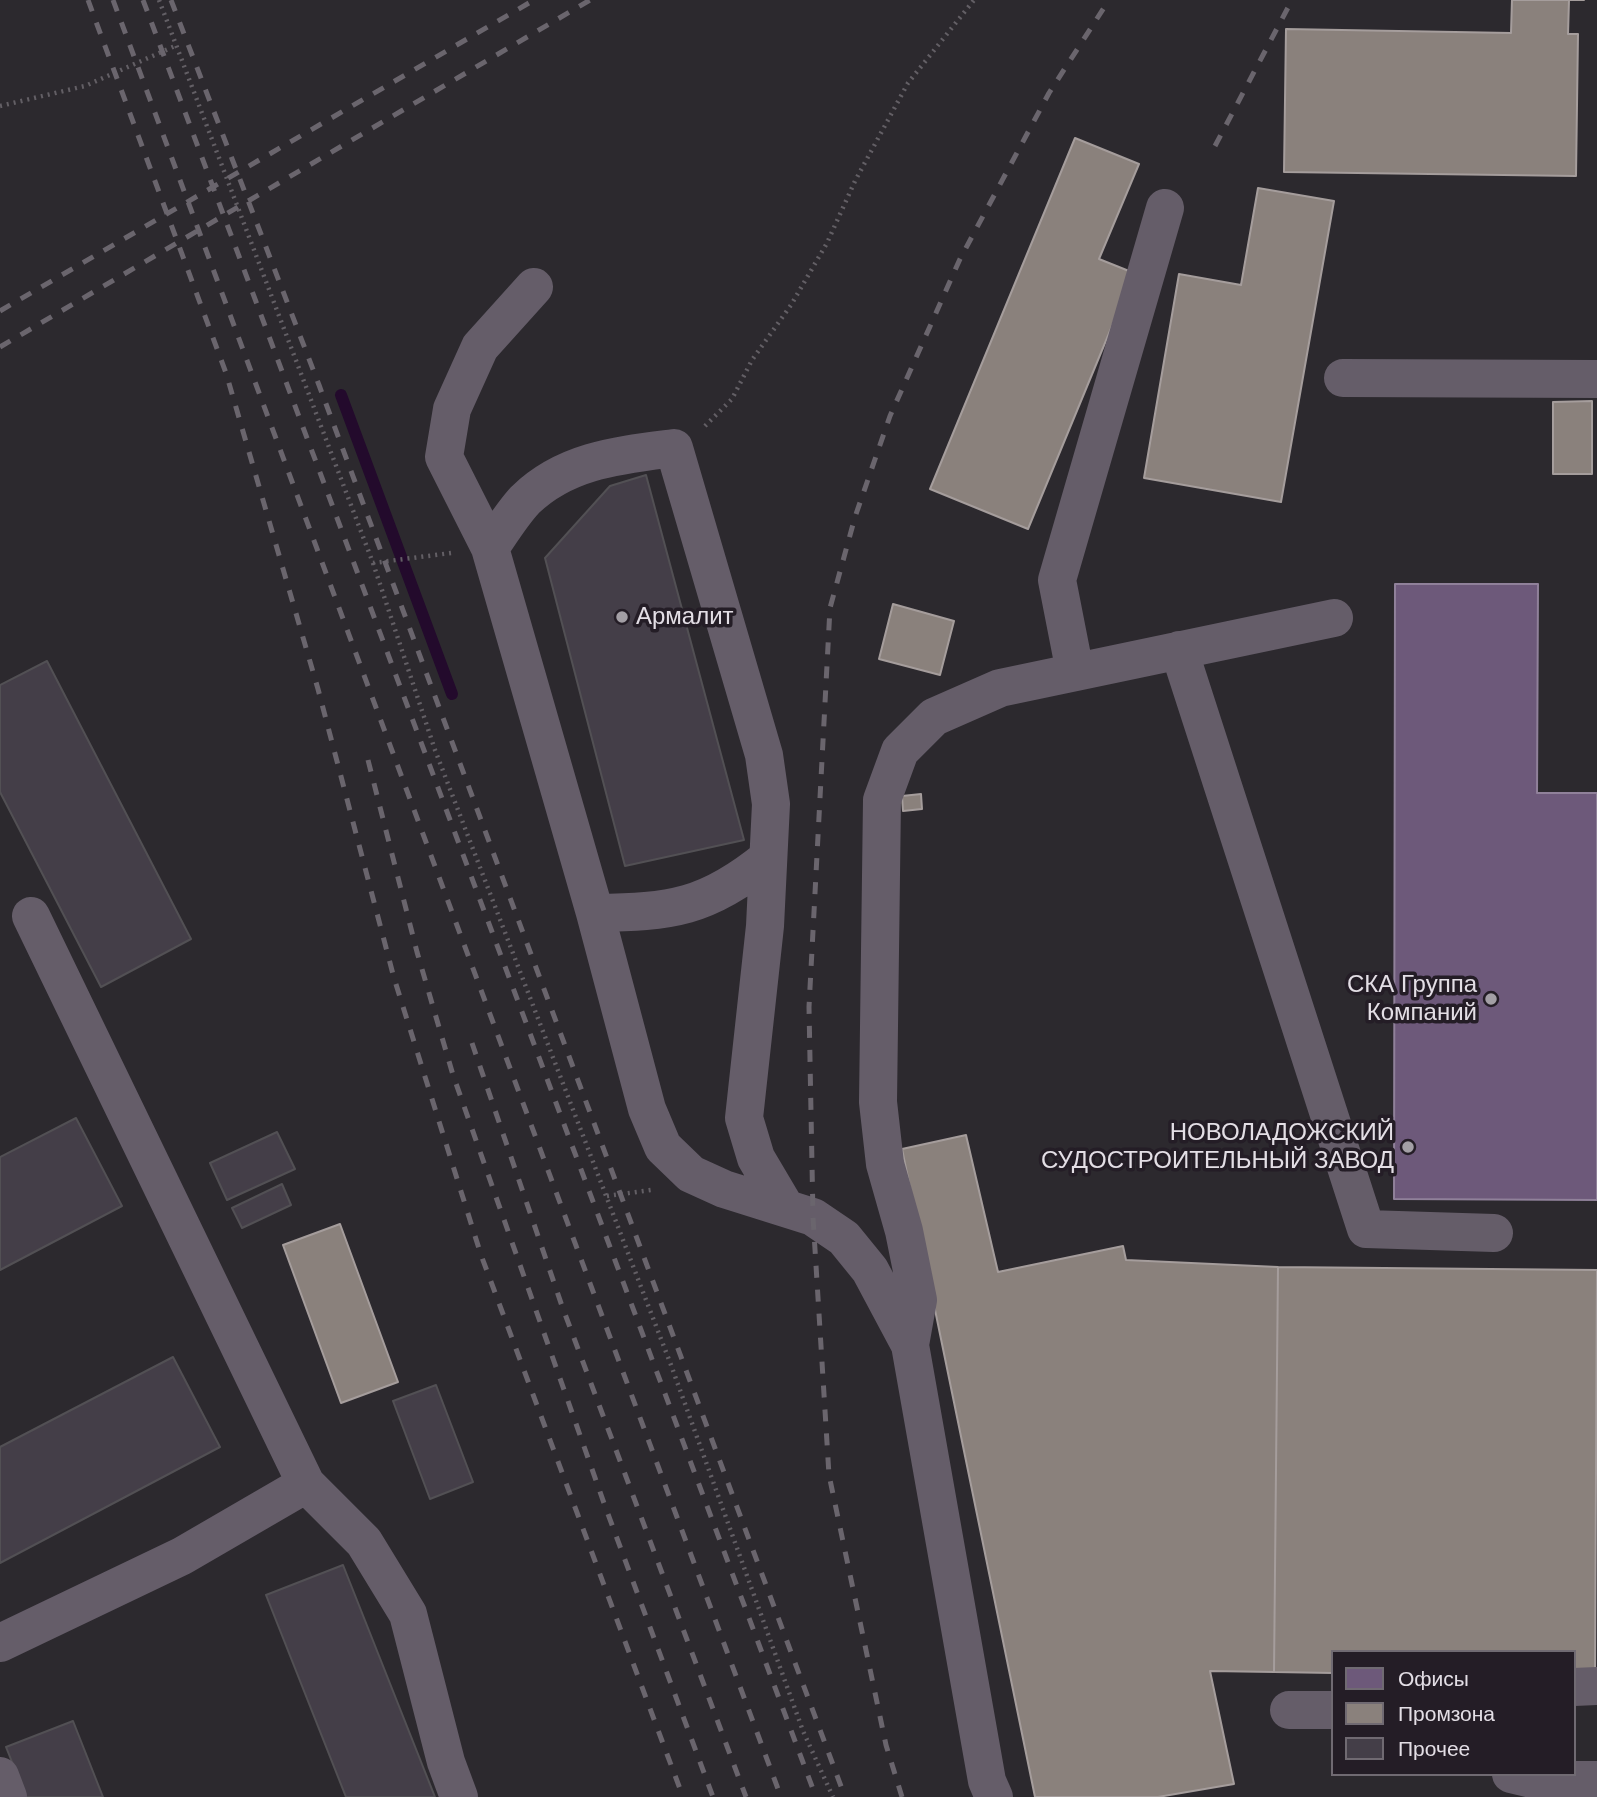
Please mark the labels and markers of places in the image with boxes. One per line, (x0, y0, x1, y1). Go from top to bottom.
place label: Армалит (636, 603, 734, 631)
marker: Армалит (614, 609, 630, 625)
place label: СКА Группа Компаний (1347, 971, 1477, 1027)
marker: СКА Группа Компаний (1483, 991, 1499, 1007)
place label: НОВОЛАДОЖСКИЙ СУДОСТРОИТЕЛЬНЫЙ ЗАВОД (1041, 1119, 1394, 1175)
marker: НОВОЛАДОЖСКИЙ СУДОСТРОИТЕЛЬНЫЙ ЗАВОД (1400, 1139, 1416, 1155)

